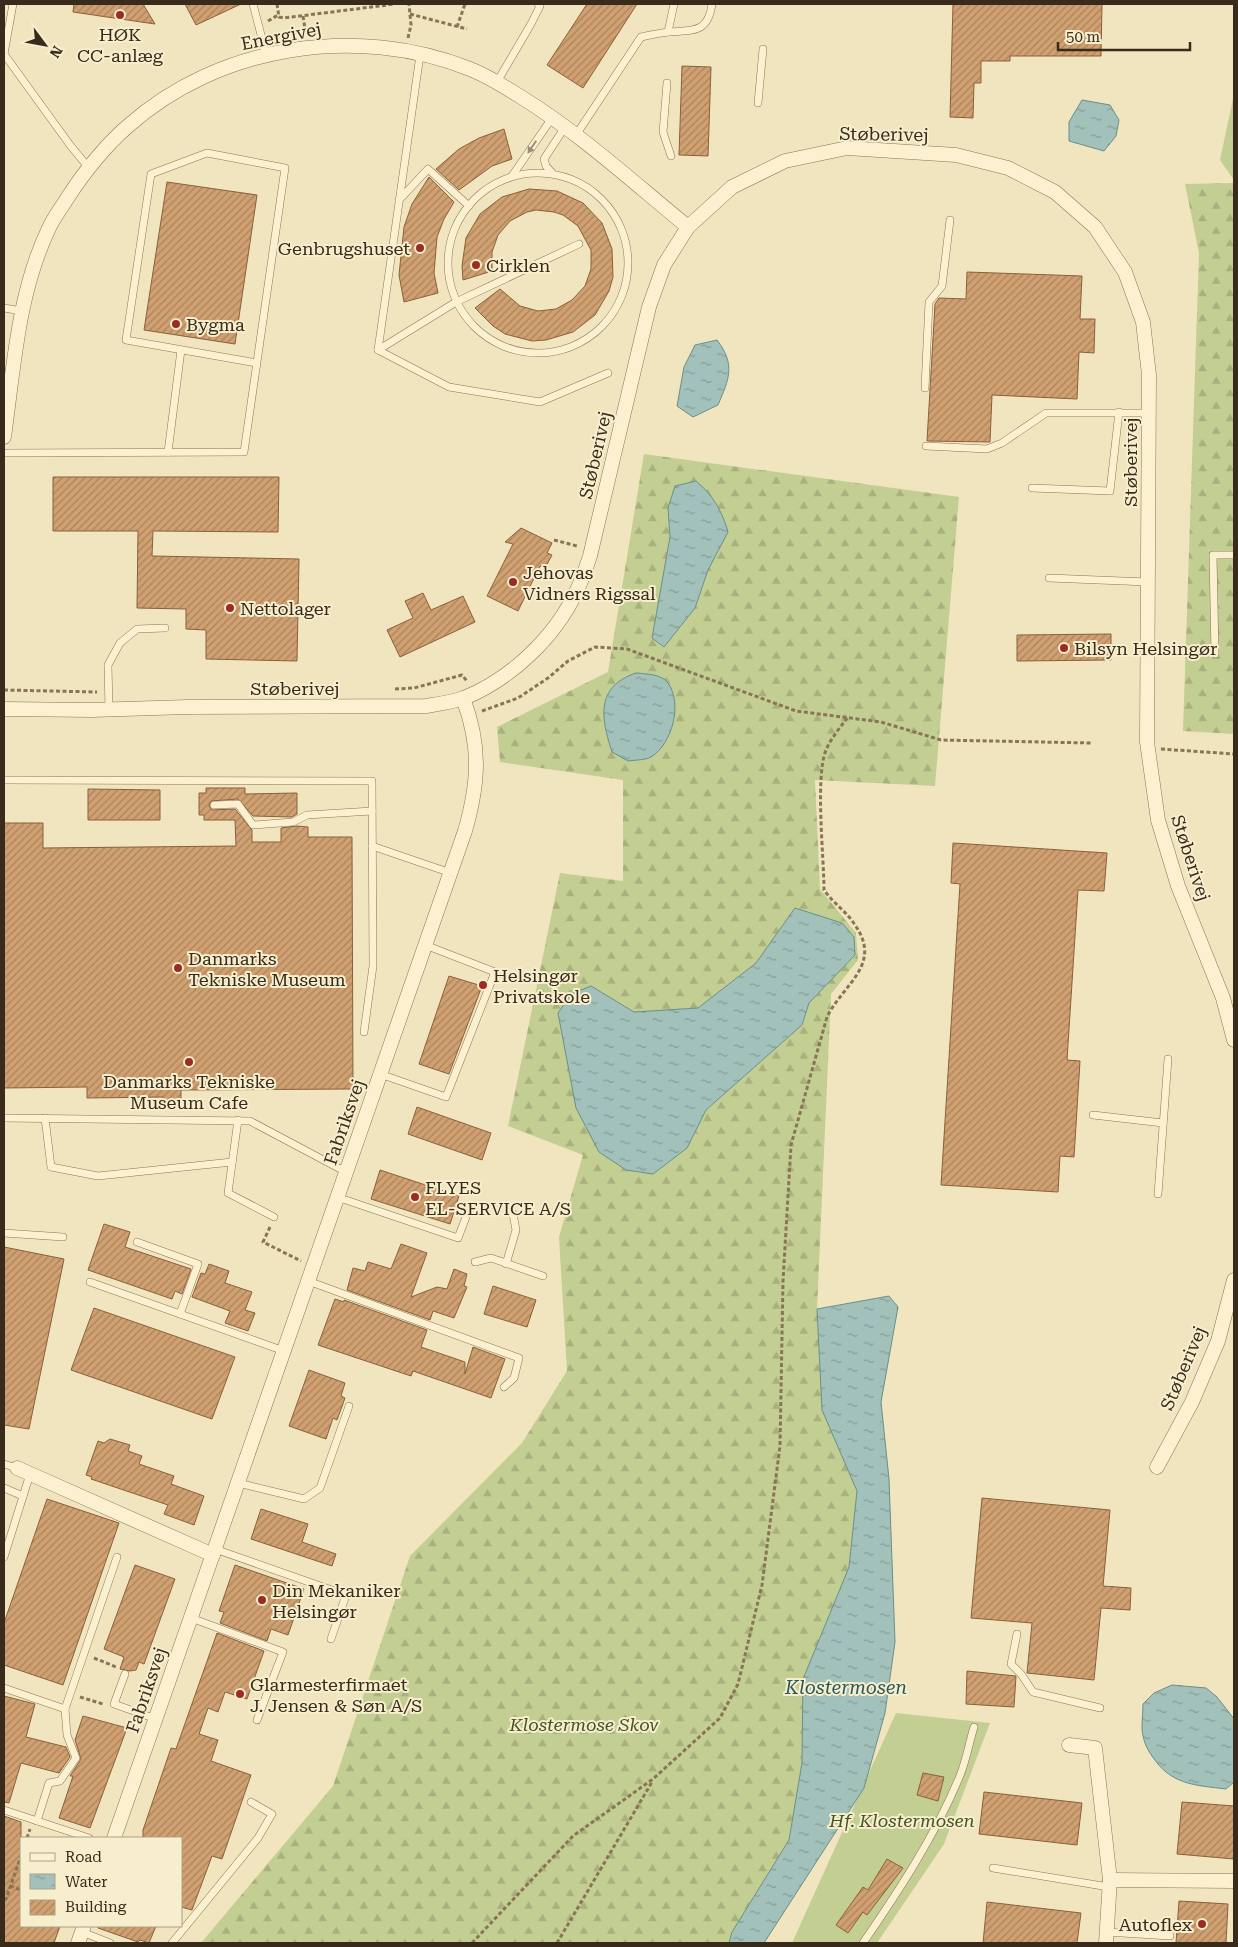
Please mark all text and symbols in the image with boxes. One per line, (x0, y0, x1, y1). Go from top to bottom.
marker: HØK CC-anlæg (114, 9, 126, 21)
street label: Energivej (239, 18, 323, 54)
north arrow (20, 20, 70, 70)
scale bar (1058, 20, 1190, 52)
place label: HØK CC-anlæg (77, 24, 164, 66)
text: 50 m (1066, 28, 1101, 46)
text: N (46, 43, 66, 61)
street label: Støberivej (839, 123, 929, 145)
one-way arrow (527, 140, 537, 154)
place label: Genbrugshuset (278, 238, 410, 259)
marker: Genbrugshuset (414, 242, 426, 254)
place label: Cirklen (486, 255, 551, 276)
marker: Cirklen (470, 259, 482, 271)
place label: Bygma (186, 314, 245, 335)
marker: Bygma (170, 318, 182, 330)
street label: Støberivej (575, 409, 615, 501)
street label: Støberivej (1120, 417, 1141, 507)
place label: Jehovas Vidners Rigssal (523, 562, 656, 604)
marker: Jehovas Vidners Rigssal (507, 576, 519, 588)
place label: Nettolager (240, 598, 331, 619)
marker: Nettolager (224, 602, 236, 614)
place label: Bilsyn Helsingør (1074, 638, 1217, 659)
marker: Bilsyn Helsingør (1058, 642, 1070, 654)
street label: Støberivej (250, 678, 340, 699)
street label: Støberivej (1167, 812, 1215, 904)
place label: Danmarks Tekniske Museum (188, 948, 346, 990)
marker: Danmarks Tekniske Museum (172, 962, 184, 974)
place label: Helsingør Privatskole (493, 965, 590, 1007)
marker: Helsingør Privatskole (477, 979, 489, 991)
marker: Danmarks Tekniske Museum Cafe (183, 1056, 195, 1068)
place label: Danmarks Tekniske Museum Cafe (103, 1071, 275, 1113)
street label: Fabriksvej (320, 1076, 368, 1168)
place label: FLYES EL-SERVICE A/S (425, 1177, 571, 1219)
marker: FLYES EL-SERVICE A/S (409, 1191, 421, 1203)
street label: Støberivej (1156, 1323, 1210, 1413)
place label: Din Mekaniker Helsingør (272, 1580, 401, 1622)
marker: Din Mekaniker Helsingør (256, 1594, 268, 1606)
street label: Fabriksvej (122, 1644, 170, 1736)
place label: Glarmesterfirmaet J. Jensen & Søn A/S (250, 1674, 422, 1716)
water label: Klostermosen (784, 1676, 907, 1699)
marker: Glarmesterfirmaet J. Jensen & Søn A/S (234, 1688, 246, 1700)
park label: Klostermose Skov (509, 1714, 659, 1735)
park label: Hf. Klostermosen (828, 1810, 975, 1831)
legend (20, 1837, 182, 1927)
text: Road (65, 1848, 102, 1866)
text: Water (65, 1873, 107, 1891)
text: Building (65, 1898, 127, 1916)
place label: Autoflex (1119, 1914, 1193, 1935)
marker: Autoflex (1196, 1918, 1208, 1930)

